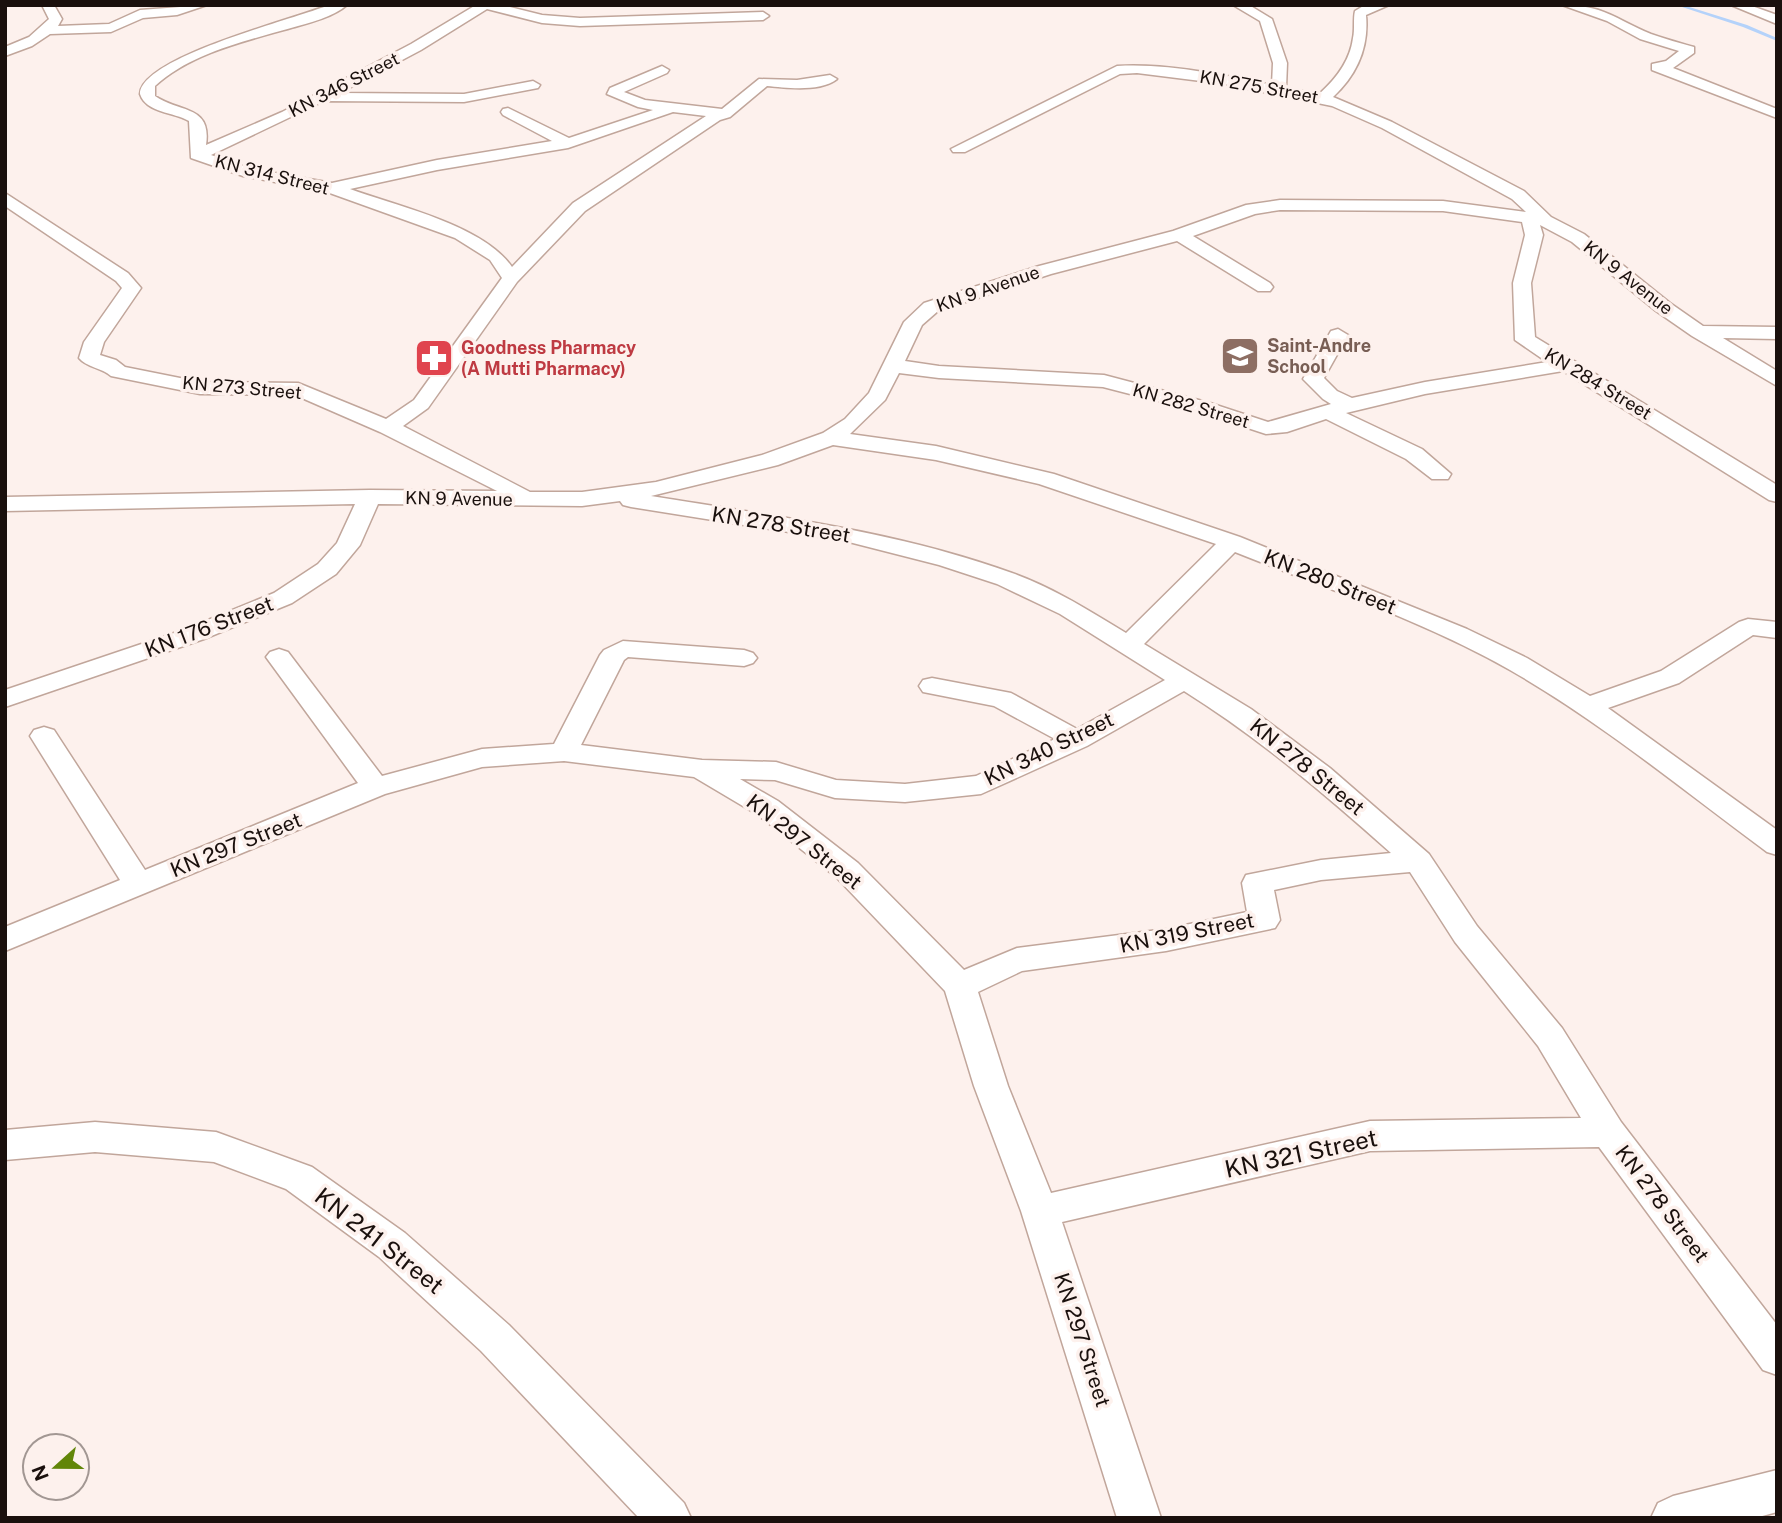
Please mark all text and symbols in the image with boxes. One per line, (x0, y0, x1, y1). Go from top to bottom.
street label: KN 346 Street (285, 48, 402, 121)
street label: KN 275 Street (1198, 66, 1320, 107)
street label: KN 314 Street (213, 150, 331, 199)
street label: KN 9 Avenue (1579, 236, 1677, 319)
street label: KN 9 Avenue (934, 261, 1042, 316)
school or university icon: Saint-Andre School (1219, 335, 1261, 377)
place label: Saint-Andre School (1267, 335, 1371, 377)
pharmacy icon: Goodness Pharmacy (A Mutti Pharmacy) (413, 337, 455, 379)
place label: Goodness Pharmacy (A Mutti Pharmacy) (461, 337, 636, 379)
street label: KN 284 Street (1541, 343, 1655, 424)
street label: KN 273 Street (182, 372, 303, 403)
street label: KN 282 Street (1130, 379, 1252, 432)
street label: KN 9 Avenue (405, 487, 513, 510)
street label: KN 278 Street (710, 501, 852, 548)
street label: KN 280 Street (1260, 544, 1400, 619)
street label: KN 176 Street (141, 591, 277, 662)
street label: KN 340 Street (980, 706, 1118, 791)
street label: KN 278 Street (1245, 713, 1370, 820)
street label: KN 297 Street (742, 789, 867, 894)
street label: KN 297 Street (166, 807, 305, 882)
street label: KN 319 Street (1117, 907, 1256, 958)
street label: KN 321 Street (1222, 1123, 1380, 1183)
street label: KN 278 Street (1610, 1140, 1715, 1267)
street label: KN 241 Street (310, 1181, 449, 1299)
street label: KN 297 Street (1049, 1270, 1116, 1410)
north arrow (21, 1432, 91, 1502)
text: N (27, 1462, 53, 1484)

